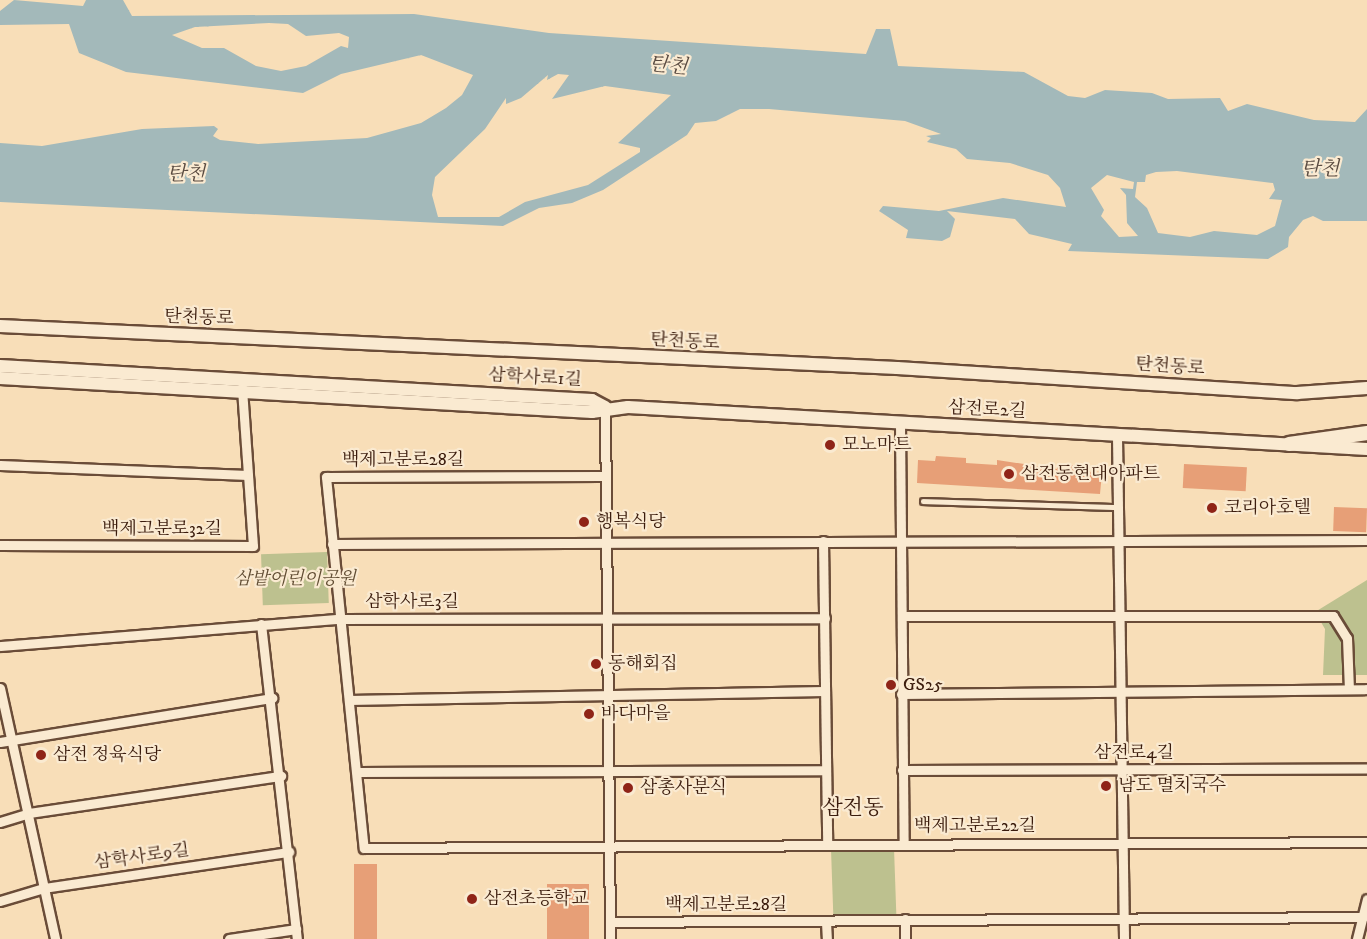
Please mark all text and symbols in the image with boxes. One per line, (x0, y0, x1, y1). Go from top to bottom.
water label: 탄천 (648, 52, 688, 80)
water label: 탄천 (1301, 157, 1339, 181)
water label: 탄천 (167, 162, 205, 186)
street label: 탄천동로 (164, 306, 234, 330)
street label: 탄천동로 (650, 329, 720, 355)
street label: 탄천동로 (1135, 354, 1205, 380)
street label: 삼학사로1길 (488, 365, 582, 391)
street label: 삼전로2길 (947, 397, 1027, 423)
place label: 모노마트 (842, 434, 912, 456)
marker: 모노마트 (823, 438, 837, 452)
street label: 백제고분로28길 (342, 449, 464, 471)
place label: 삼전동현대아파트 (1021, 463, 1160, 485)
marker: 삼전동현대아파트 (1002, 467, 1016, 481)
place label: 코리아호텔 (1224, 497, 1311, 519)
marker: 코리아호텔 (1205, 501, 1219, 515)
place label: 행복식당 (596, 511, 666, 533)
marker: 행복식당 (577, 515, 591, 529)
street label: 백제고분로32길 (102, 518, 222, 540)
park label: 삼밭어린이공원 (234, 568, 356, 590)
street label: 삼학사로3길 (365, 591, 459, 613)
place label: 동해회집 (608, 653, 678, 675)
marker: 동해회집 (589, 657, 603, 671)
place label: GS25 (903, 674, 943, 696)
marker: GS25 (884, 678, 898, 692)
place label: 바다마을 (601, 703, 671, 725)
marker: 바다마을 (582, 707, 596, 721)
street label: 삼전로4길 (1094, 742, 1174, 764)
place label: 삼전 정육식당 (53, 744, 161, 766)
marker: 삼전 정육식당 (34, 748, 48, 762)
place label: 남도 멸치국수 (1118, 775, 1226, 797)
place label: 삼총사분식 (640, 777, 727, 799)
marker: 남도 멸치국수 (1099, 779, 1113, 793)
marker: 삼총사분식 (621, 781, 635, 795)
district label: 삼전동 (823, 795, 883, 821)
street label: 백제고분로22길 (914, 815, 1036, 837)
street label: 삼학사로9길 (93, 840, 191, 874)
place label: 삼전초등학교 (484, 888, 588, 910)
marker: 삼전초등학교 (465, 892, 479, 906)
street label: 백제고분로28길 (665, 894, 787, 916)

